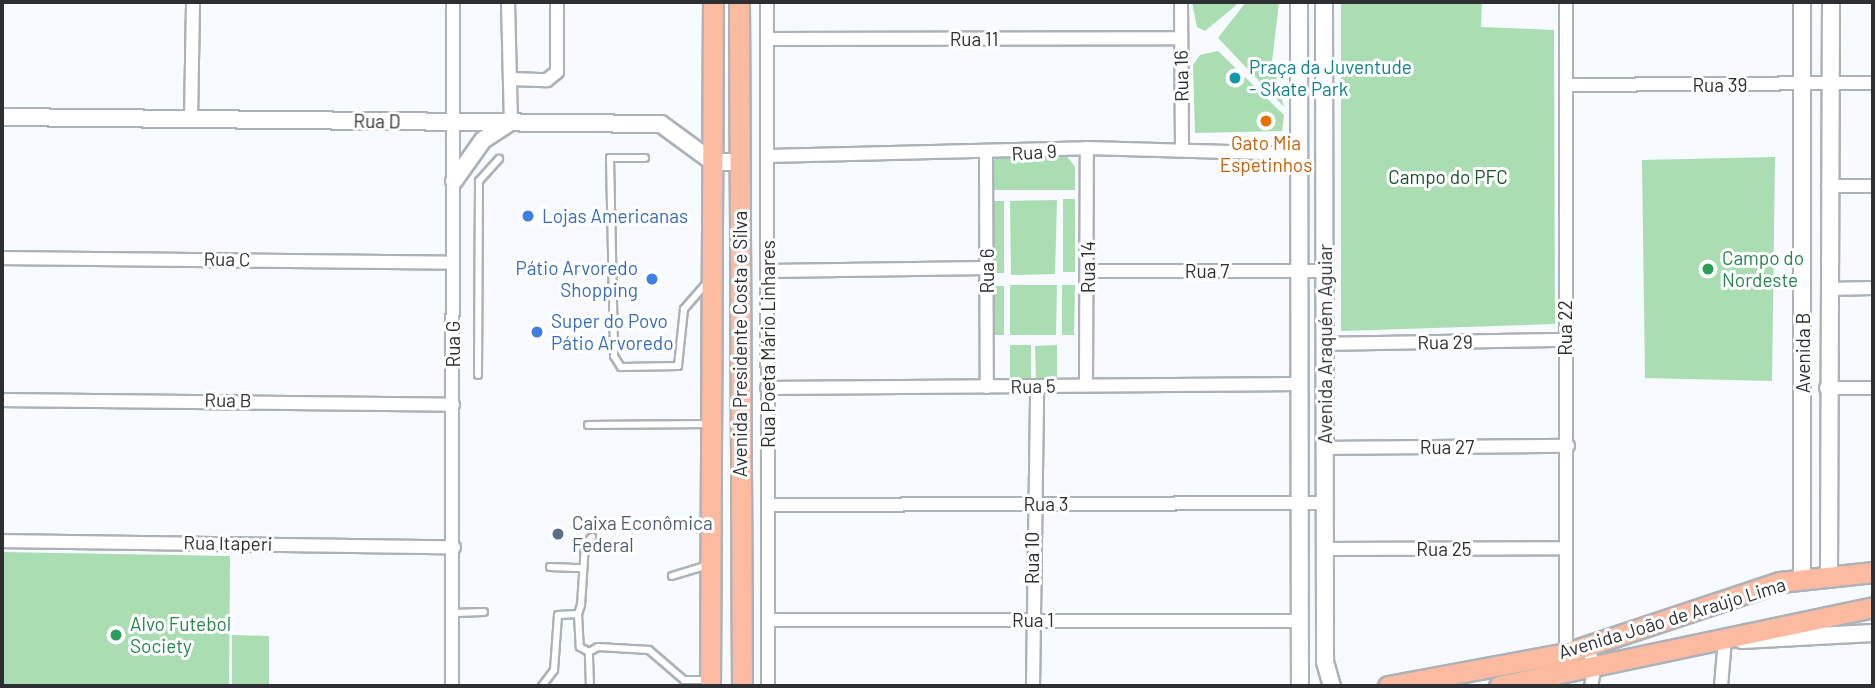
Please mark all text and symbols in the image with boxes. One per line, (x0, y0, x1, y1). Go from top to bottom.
street label: Rua 11 (950, 28, 998, 50)
street label: Rua 16 (1169, 50, 1193, 102)
place label: Praça da Juventude - Skate Park (1249, 56, 1412, 100)
marker: Praça da Juventude - Skate Park (1227, 70, 1243, 86)
street label: Rua 39 (1692, 74, 1748, 96)
street label: Rua D (353, 109, 401, 133)
marker: Gato Mia Espetinhos (1258, 113, 1274, 129)
place label: Gato Mia Espetinhos (1220, 132, 1312, 176)
street label: Rua 9 (1011, 139, 1057, 165)
park label: Campo do PFC (1388, 166, 1508, 188)
place label: Lojas Americanas (542, 205, 688, 227)
marker: Lojas Americanas (520, 208, 536, 224)
street label: Avenida Presidente Costa e Silva (729, 211, 751, 477)
street label: Rua Poeta Mário Linhares (757, 240, 779, 448)
street label: Rua 14 (1077, 241, 1099, 293)
street label: Avenida Araquém Aguiar (1314, 244, 1336, 444)
street label: Rua C (203, 247, 251, 271)
place label: Campo do Nordeste (1722, 247, 1804, 291)
street label: Rua 6 (976, 248, 998, 294)
place label: Pátio Arvoredo Shopping (515, 257, 638, 301)
street label: Rua 7 (1185, 260, 1229, 282)
marker: Campo do Nordeste (1700, 261, 1716, 277)
marker: Pátio Arvoredo Shopping (644, 271, 660, 287)
street label: Rua 22 (1554, 300, 1576, 356)
place label: Super do Povo Pátio Arvoredo (551, 310, 674, 354)
street label: Avenida B (1792, 313, 1814, 393)
street label: Rua G (442, 321, 464, 367)
marker: Super do Povo Pátio Arvoredo (529, 324, 545, 340)
street label: Rua 29 (1417, 330, 1473, 354)
street label: Rua 5 (1010, 374, 1056, 398)
street label: Rua B (204, 388, 252, 412)
street label: Rua 27 (1420, 436, 1474, 458)
street label: Rua 3 (1023, 493, 1069, 515)
place label: Caixa Econômica Federal (572, 512, 713, 556)
marker: Caixa Econômica Federal (550, 526, 566, 542)
street label: Rua Itaperi (183, 531, 273, 555)
street label: Rua 10 (1021, 532, 1043, 584)
street label: Rua 25 (1416, 538, 1472, 560)
street label: Avenida João de Araújo Lima (1556, 573, 1788, 663)
street label: Rua 1 (1012, 609, 1054, 631)
place label: Alvo Futebol Society (130, 613, 231, 657)
marker: Alvo Futebol Society (108, 627, 124, 643)

